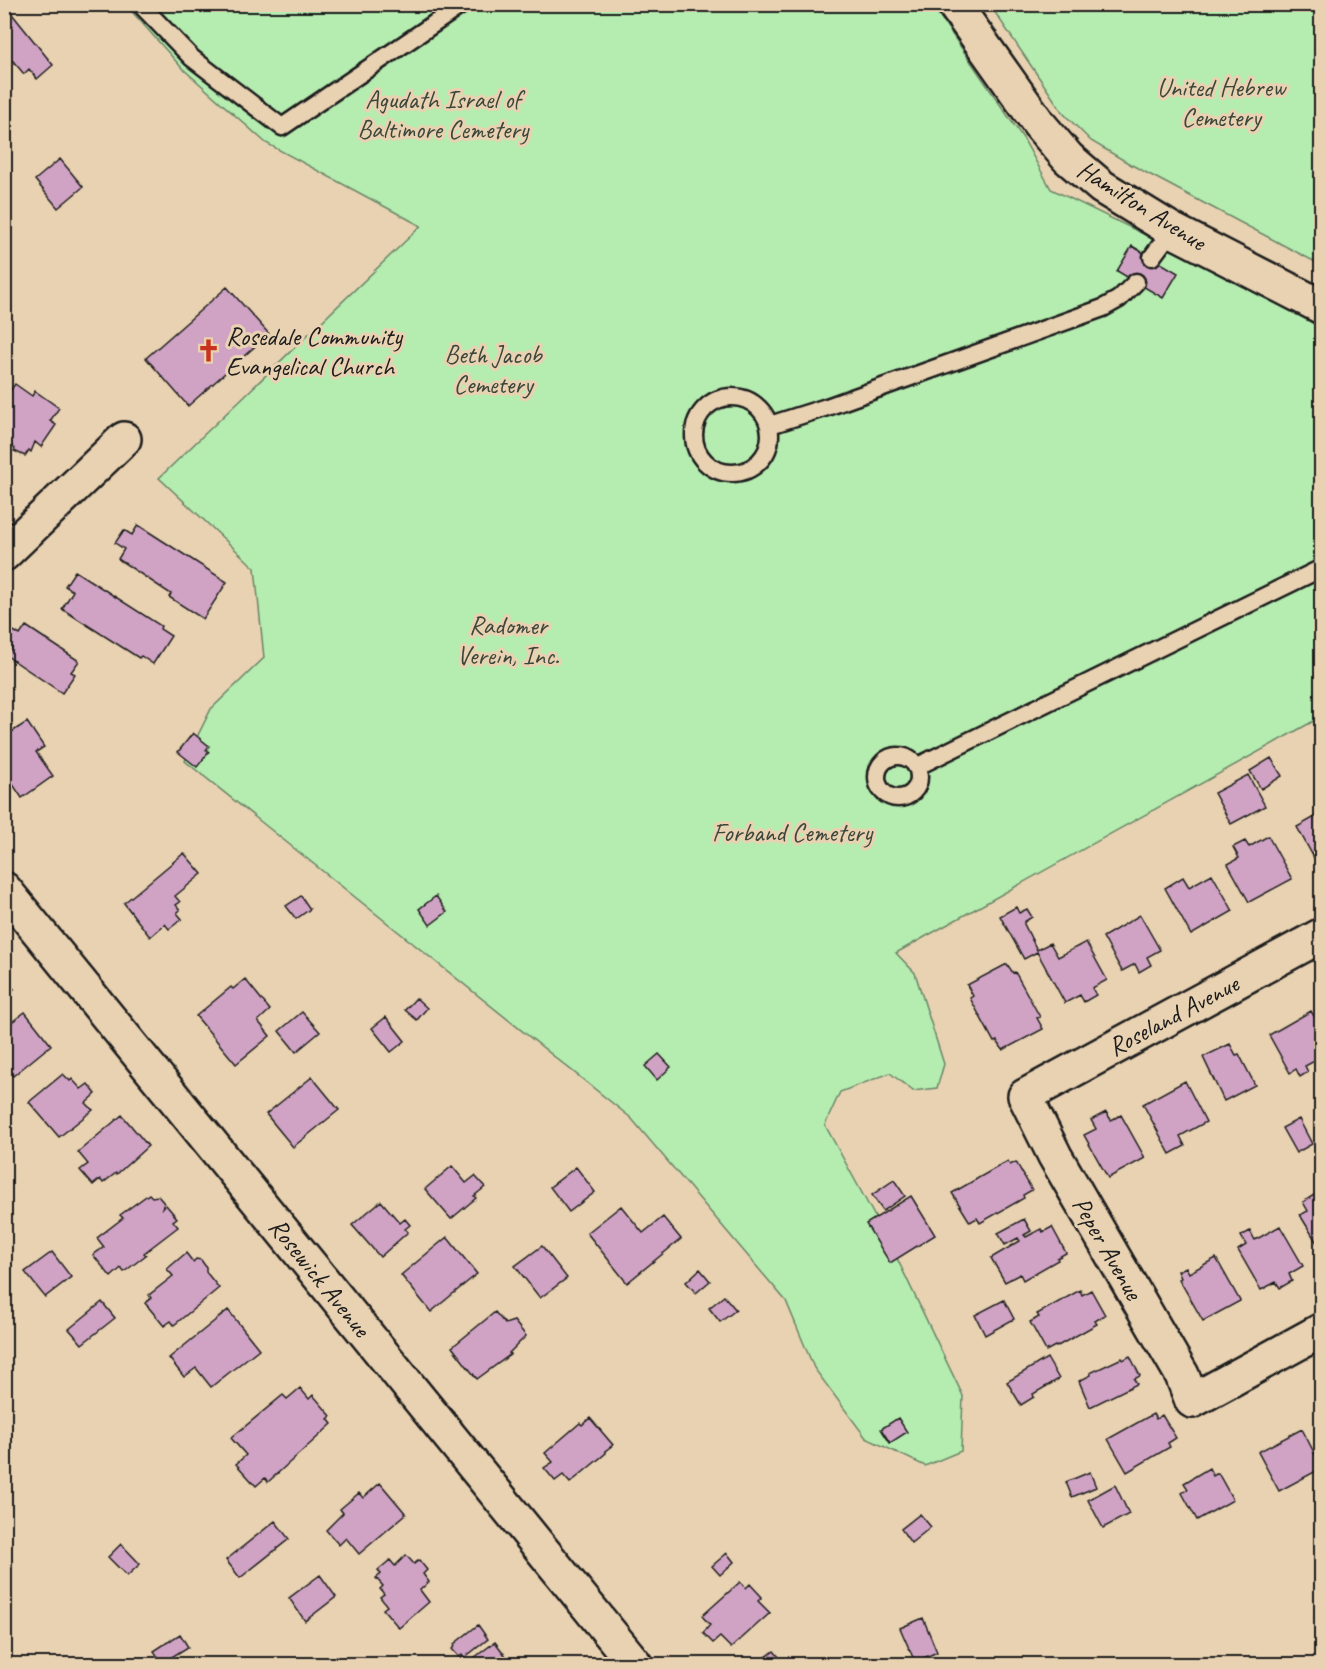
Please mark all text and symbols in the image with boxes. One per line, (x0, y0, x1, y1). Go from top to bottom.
park label: United Hebrew Cemetery (1157, 71, 1288, 134)
park label: Agudath Israel of Baltimore Cemetery (358, 83, 531, 146)
street label: Hamilton Avenue (1071, 153, 1213, 259)
place label: Rosedale Community Evangelical Church (226, 320, 404, 383)
church icon: Rosedale Community Evangelical Church (195, 338, 221, 364)
park label: Beth Jacob Cemetery (444, 338, 543, 401)
park label: Radomer Verein, Inc. (457, 609, 560, 672)
park label: Forband Cemetery (712, 816, 874, 849)
street label: Roseland Avenue (1102, 966, 1246, 1064)
street label: Peper Avenue (1065, 1191, 1151, 1307)
street label: Rosewick Avenue (262, 1211, 379, 1345)

